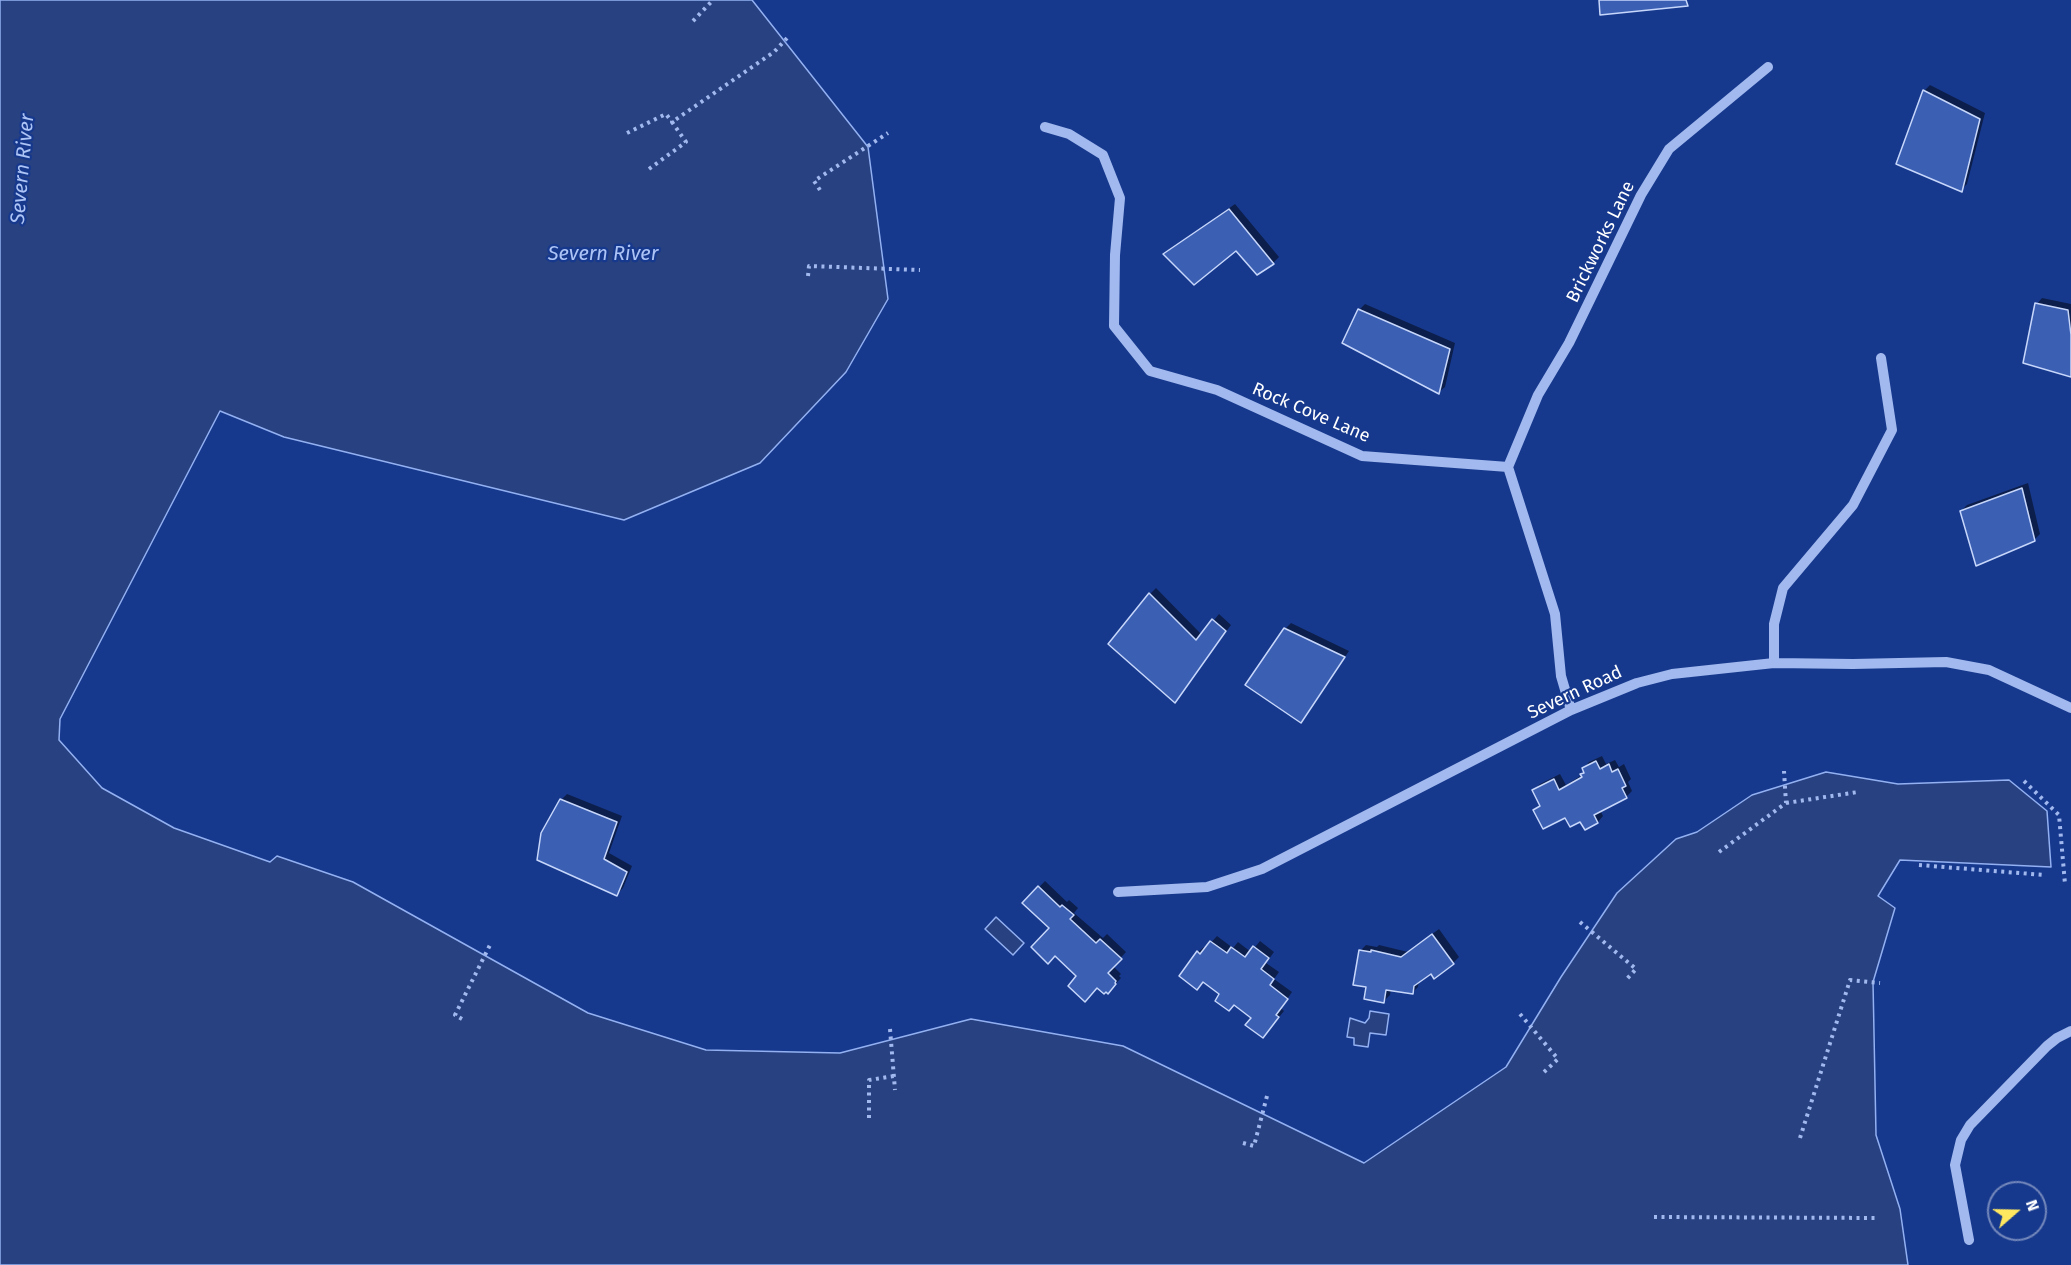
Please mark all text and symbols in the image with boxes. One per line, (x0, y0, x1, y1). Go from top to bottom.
water label: Severn River (6, 113, 40, 225)
street label: Brickworks Lane (1562, 178, 1640, 306)
water label: Severn River (548, 242, 658, 266)
street label: Rock Cove Lane (1249, 378, 1373, 448)
street label: Severn Road (1524, 662, 1626, 724)
north arrow (1987, 1181, 2047, 1241)
text: N (2022, 1197, 2043, 1214)

